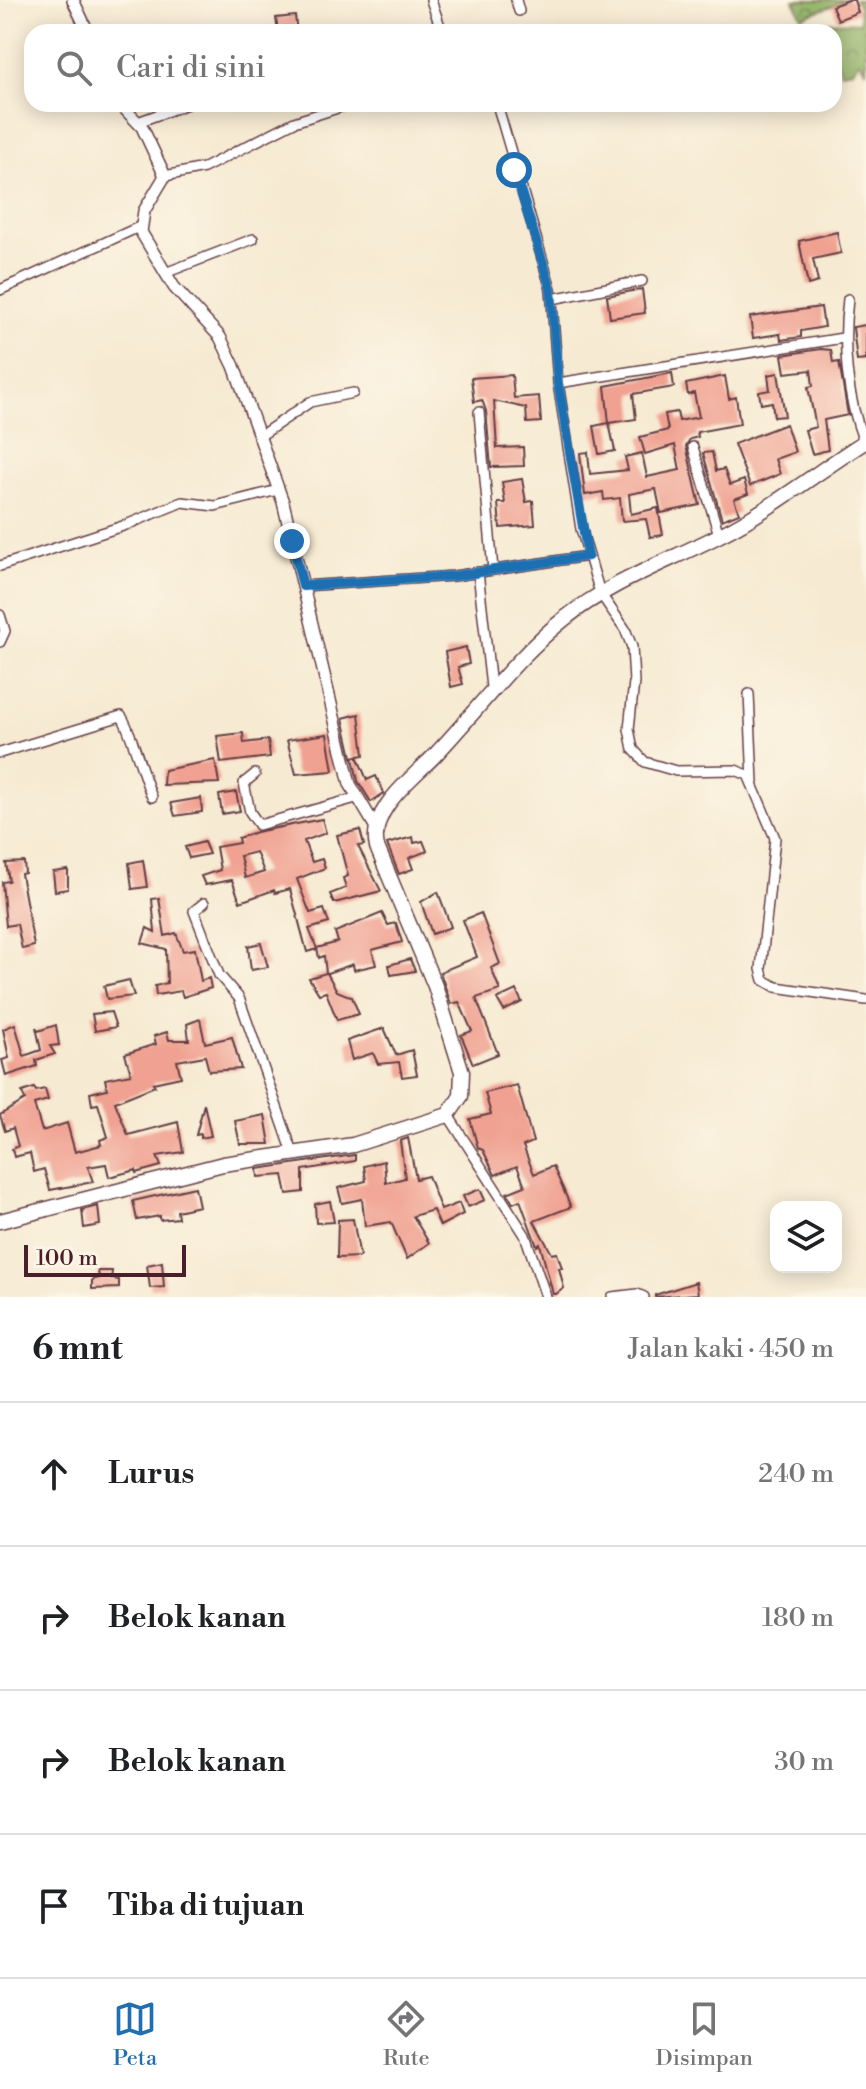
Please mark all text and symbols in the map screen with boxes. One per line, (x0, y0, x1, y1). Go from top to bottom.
search box (24, 24, 842, 112)
icon: search (52, 46, 96, 90)
text: Cari di sini (116, 49, 265, 87)
route start (496, 152, 532, 188)
route end (274, 523, 310, 559)
map controls (770, 1201, 842, 1273)
button: layers (770, 1201, 842, 1273)
scale bar (24, 1241, 186, 1277)
text: 100 m (36, 1245, 98, 1272)
text: 6 mnt (32, 1328, 123, 1370)
text: Jalan kaki · 450 m (628, 1333, 834, 1365)
icon: ahead (32, 1452, 76, 1496)
text: Lurus (108, 1455, 194, 1493)
text: 240 m (758, 1458, 834, 1490)
icon: right (32, 1596, 76, 1640)
text: Belok kanan (108, 1599, 286, 1637)
text: 180 m (762, 1602, 834, 1634)
icon: right (32, 1740, 76, 1784)
text: Belok kanan (108, 1743, 286, 1781)
text: 30 m (774, 1746, 834, 1778)
icon: arrive (32, 1884, 76, 1928)
text: Tiba di tujuan (108, 1887, 304, 1925)
tab: Peta (113, 1997, 157, 2072)
tab: Rute (383, 1997, 430, 2072)
tab: Disimpan (656, 1997, 753, 2072)

